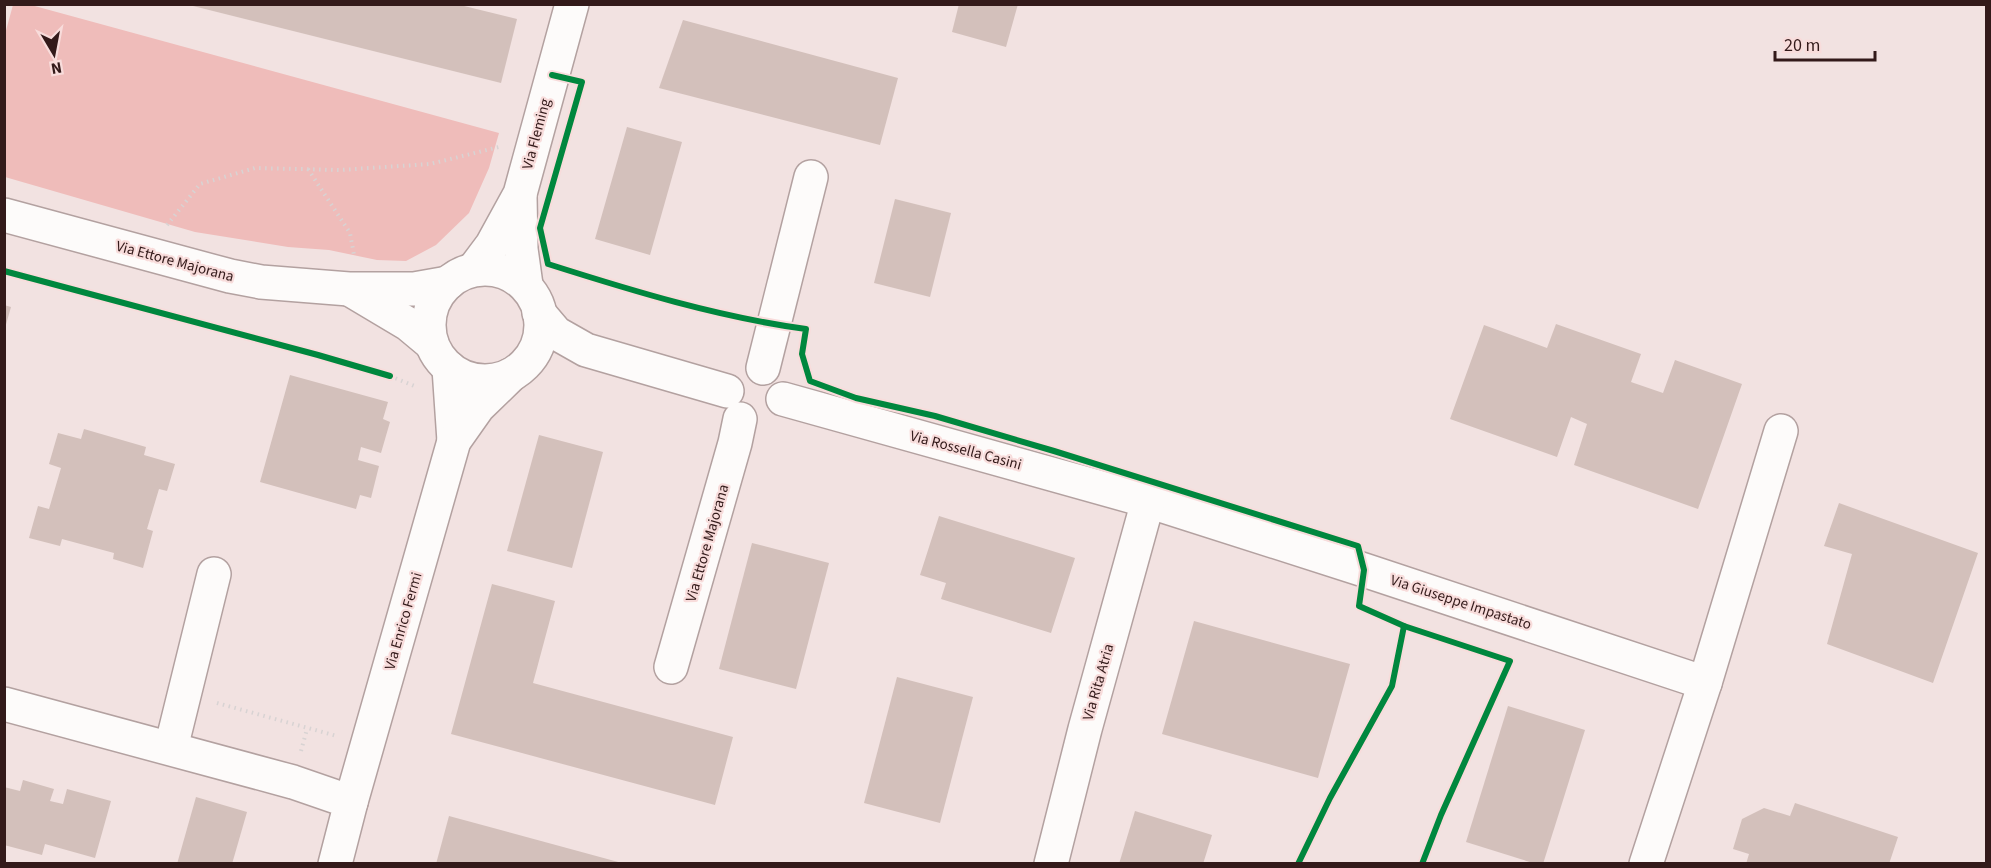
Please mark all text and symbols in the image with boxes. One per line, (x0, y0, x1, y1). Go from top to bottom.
north arrow (24, 24, 84, 84)
scale bar (1775, 24, 1876, 62)
text: 20 m (1784, 33, 1820, 58)
text: N (49, 56, 64, 80)
street label: Via Fleming (517, 96, 556, 172)
street label: Via Ettore Majorana (114, 236, 236, 287)
street label: Via Rossella Casini (908, 425, 1024, 475)
street label: Via Ettore Majorana (681, 482, 734, 604)
street label: Via Enrico Fermi (380, 570, 427, 672)
street label: Via Giuseppe Impastato (1388, 570, 1534, 635)
street label: Via Rita Atria (1078, 641, 1119, 723)

